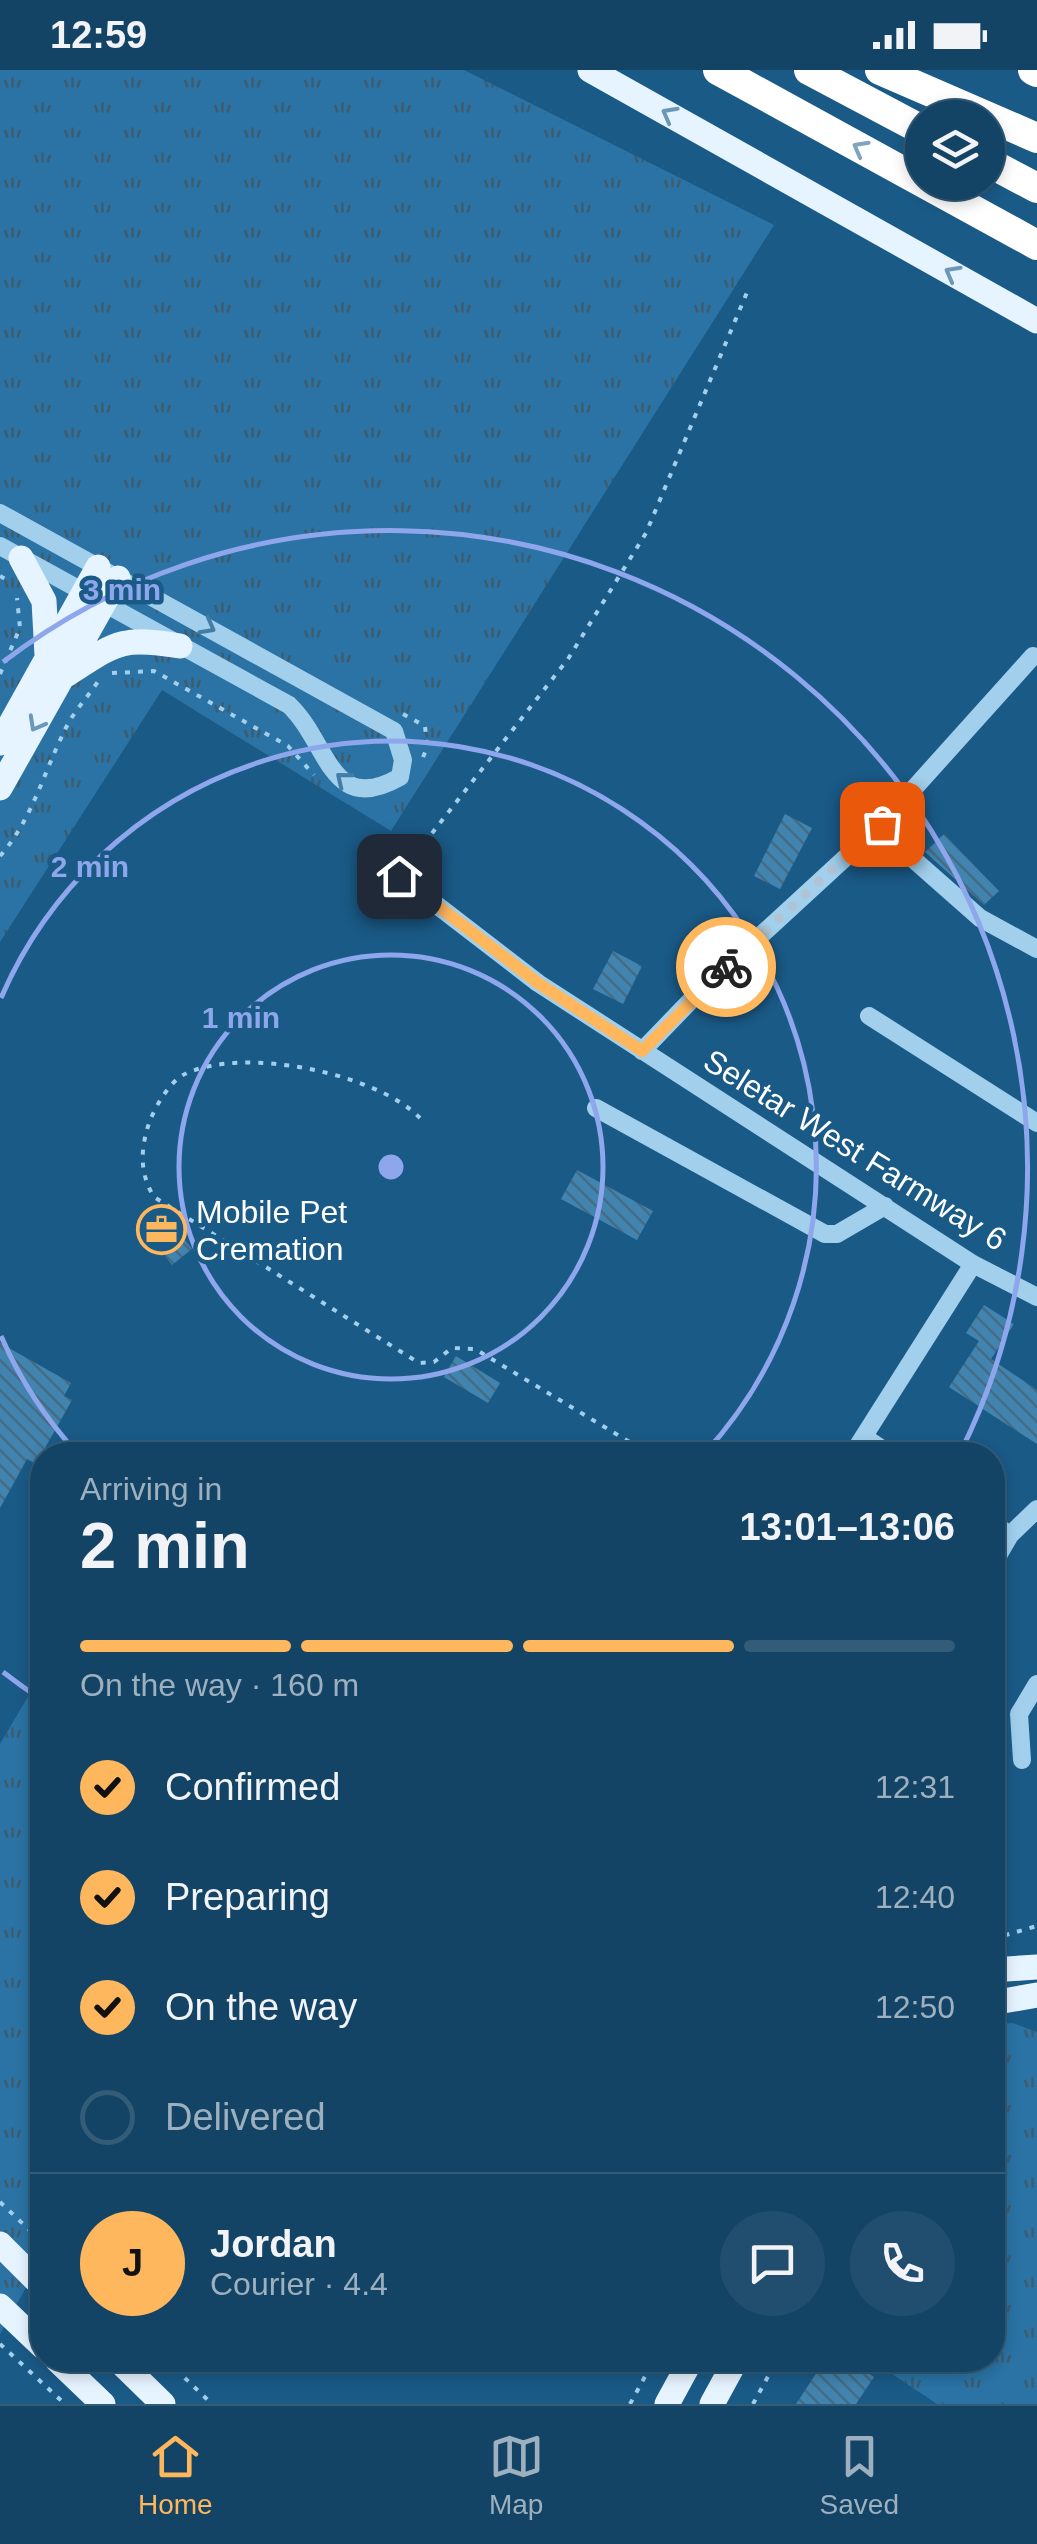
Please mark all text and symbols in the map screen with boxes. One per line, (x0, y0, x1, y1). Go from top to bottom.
text: 12:59 (50, 14, 147, 56)
map controls (905, 100, 1005, 200)
button: layers (905, 100, 1005, 200)
one-way arrow (661, 106, 679, 126)
one-way arrow (852, 140, 870, 160)
one-way arrow (945, 266, 963, 286)
text: 3 min (83, 573, 161, 606)
one-way arrow (198, 615, 216, 635)
one-way arrow (29, 713, 49, 731)
one-way arrow (337, 773, 355, 790)
pin (840, 782, 925, 867)
icon: bag (855, 797, 910, 852)
pin (357, 834, 442, 919)
icon: home (372, 849, 427, 904)
text: 2 min (51, 850, 129, 883)
courier (676, 917, 776, 1017)
icon: bike (699, 940, 754, 995)
text: 1 min (202, 1001, 280, 1034)
street label: Seletar West Farmway 6 (697, 1042, 1013, 1258)
centre of rings (373, 1149, 409, 1185)
place label: Mobile Pet Cremation (196, 1194, 347, 1267)
office icon: Mobile Pet Cremation (135, 1204, 187, 1256)
text: Arriving in (80, 1471, 222, 1507)
text: 13:01–13:06 (739, 1506, 955, 1548)
text: 2 min (80, 1509, 250, 1582)
text: On the way · 160 m (80, 1667, 359, 1703)
icon: check (80, 1760, 135, 1815)
text: Confirmed (165, 1766, 340, 1808)
text: 12:31 (875, 1769, 955, 1805)
icon: check (80, 1870, 135, 1925)
text: Preparing (165, 1876, 330, 1918)
text: 12:40 (875, 1879, 955, 1915)
icon: check (80, 1980, 135, 2035)
text: On the way (165, 1986, 357, 2028)
text: 12:50 (875, 1989, 955, 2025)
text: Delivered (165, 2096, 326, 2138)
button: chat (720, 2211, 825, 2316)
button: phone (850, 2211, 955, 2316)
text: Jordan (210, 2223, 337, 2265)
text: J (122, 2242, 143, 2284)
text: Courier · 4.4 (210, 2266, 388, 2302)
tab: Home (138, 2429, 213, 2521)
tab: Map (489, 2429, 544, 2521)
tab: Saved (820, 2429, 899, 2521)

